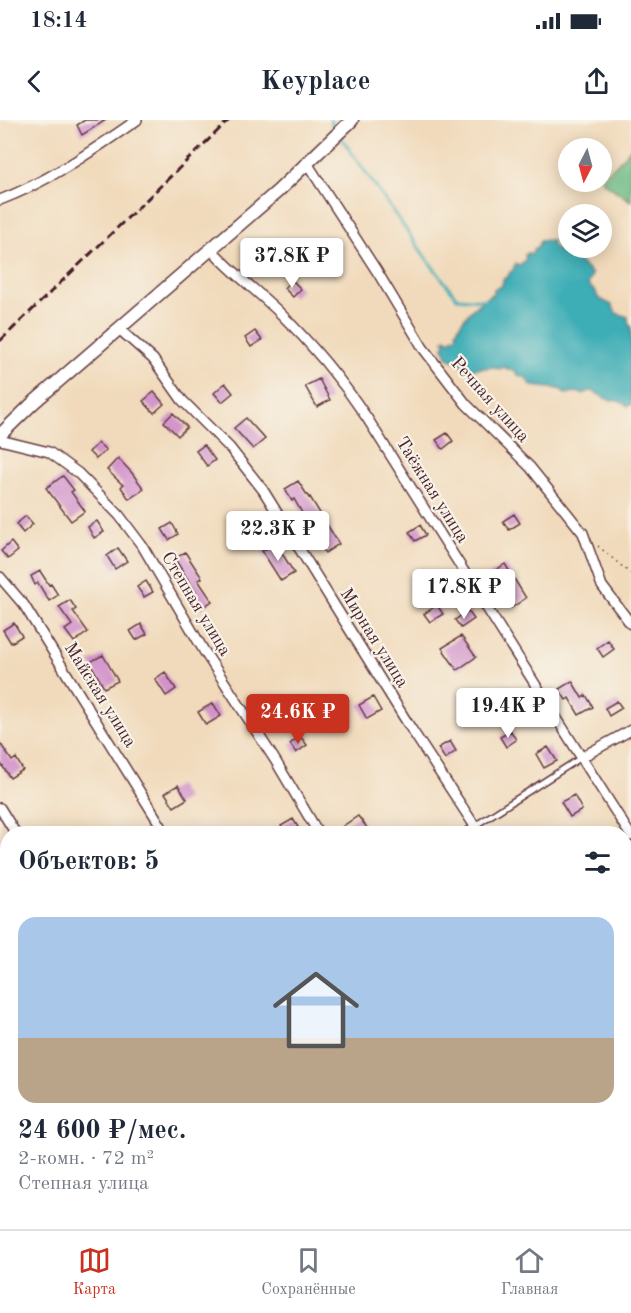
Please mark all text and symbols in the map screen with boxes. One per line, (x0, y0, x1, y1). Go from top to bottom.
text: 18:14 (30, 10, 87, 32)
icon: back (18, 65, 51, 98)
icon: share (580, 65, 613, 98)
text: Keyplace (261, 68, 370, 95)
north arrow (558, 138, 612, 192)
map controls (558, 138, 612, 258)
button: layers (558, 204, 612, 258)
pin: 37.8K ₽ (237, 238, 347, 289)
text: 37.8K ₽ (254, 247, 330, 267)
street label: Речная улица (447, 354, 533, 446)
street label: Таёжная улица (392, 434, 472, 546)
pin: 22.3K ₽ (223, 511, 333, 562)
text: 22.3K ₽ (240, 520, 316, 540)
street label: Степная улица (158, 549, 234, 659)
pin: 17.8K ₽ (409, 569, 519, 620)
text: 17.8K ₽ (426, 578, 502, 598)
street label: Мирная улица (336, 585, 412, 691)
street label: Майская улица (61, 639, 139, 751)
pin: 19.4K ₽ (453, 688, 563, 739)
pin: 24.6K ₽ (243, 694, 353, 745)
text: 19.4K ₽ (470, 697, 546, 717)
text: 24.6K ₽ (260, 703, 336, 723)
icon: filters (581, 846, 614, 879)
text: Объектов: 5 (18, 849, 159, 875)
icon: home (262, 956, 370, 1064)
text: 24 600 ₽/мес. (18, 1118, 186, 1144)
text: 2-комн. · 72 m² (18, 1149, 154, 1169)
text: Степная улица (18, 1174, 149, 1194)
tab: Карта (73, 1244, 116, 1300)
tab: Сохранённые (261, 1244, 356, 1300)
tab: Главная (501, 1244, 558, 1300)

